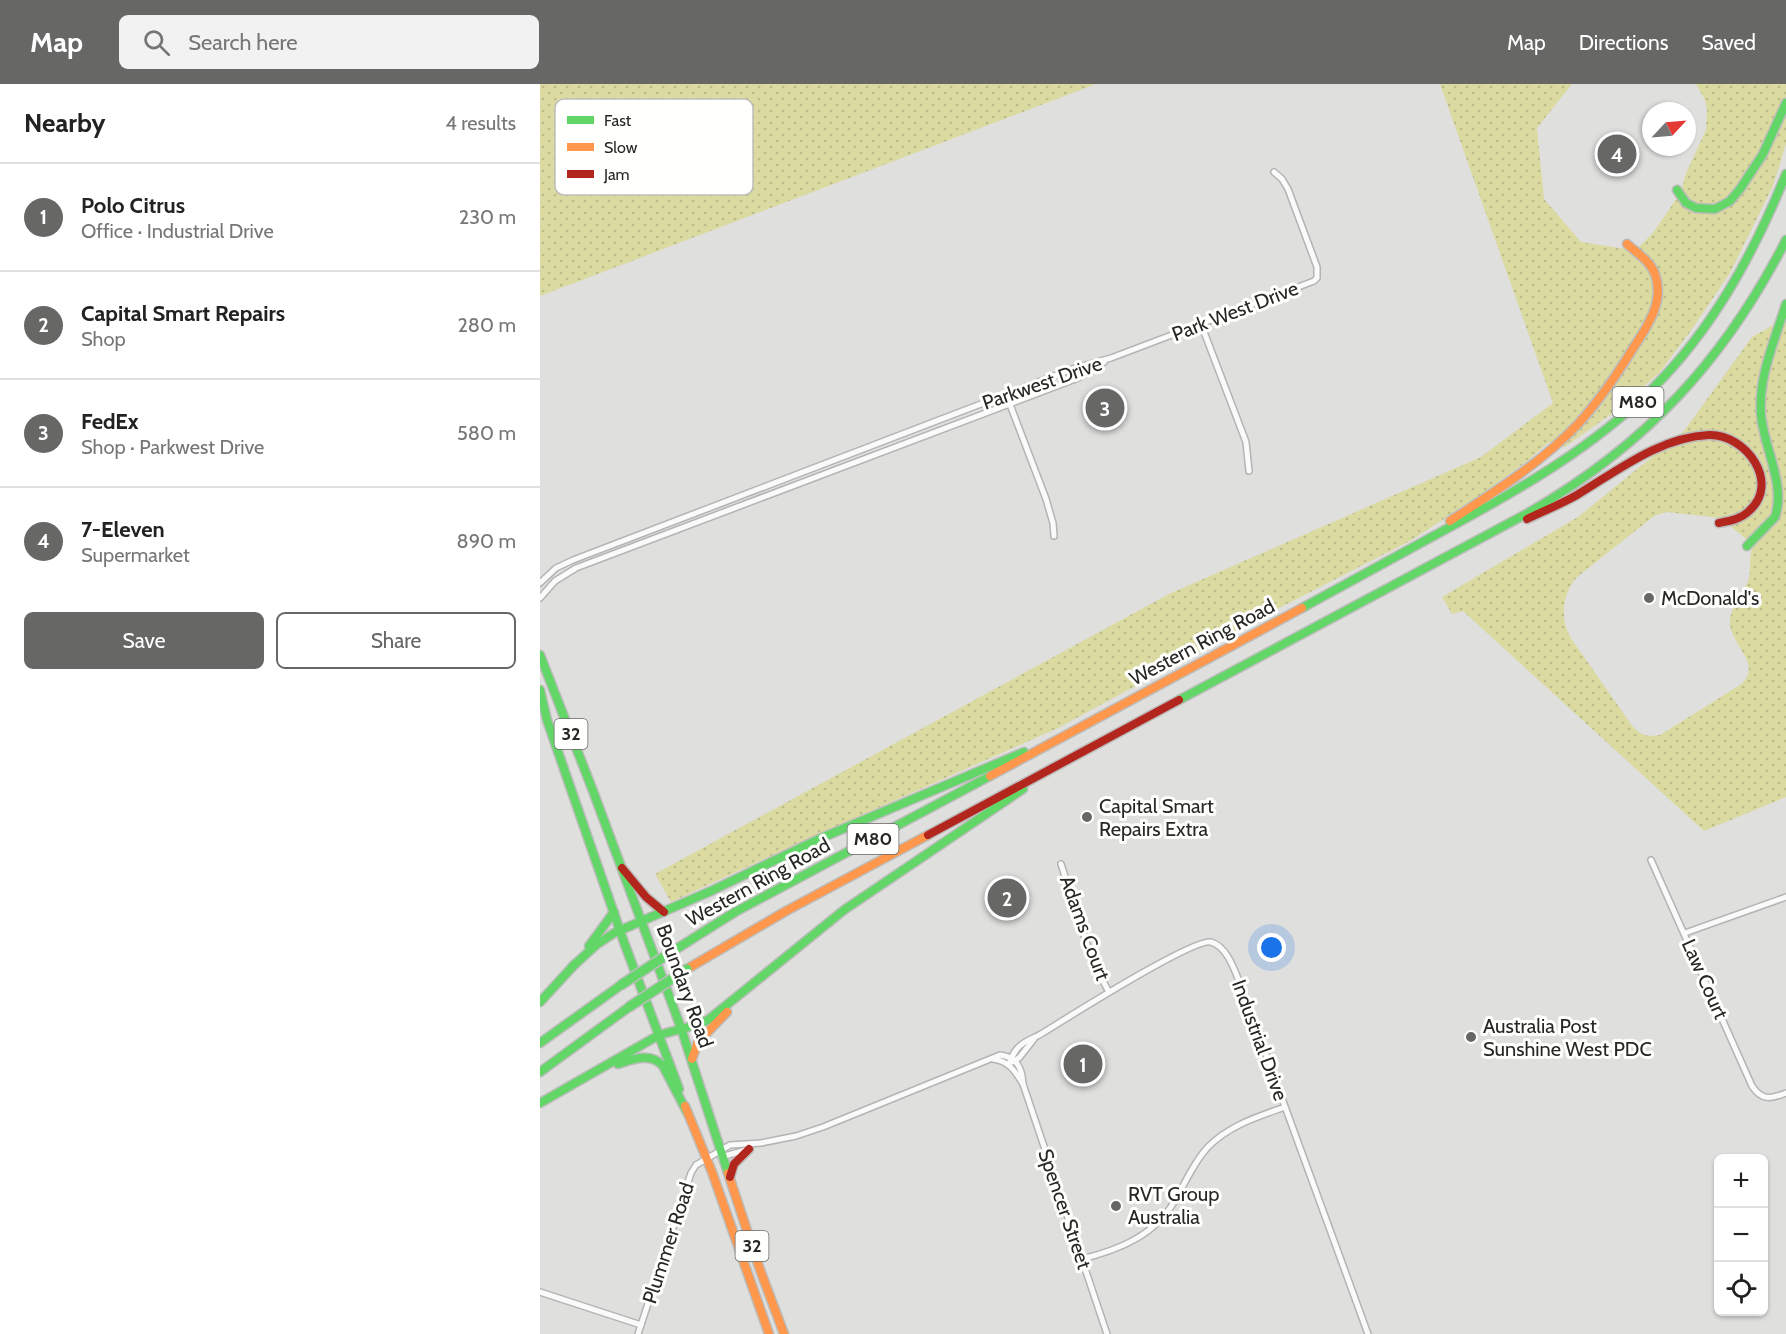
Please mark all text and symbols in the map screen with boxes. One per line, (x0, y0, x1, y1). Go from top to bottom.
search box (119, 15, 539, 69)
text: Map (30, 25, 83, 59)
icon: search (140, 26, 173, 59)
text: Search here (188, 29, 297, 56)
text: Map (1507, 30, 1546, 55)
text: Directions (1579, 30, 1668, 55)
text: Saved (1701, 30, 1756, 55)
legend (555, 99, 753, 195)
north arrow (1642, 102, 1696, 156)
text: Nearby (24, 107, 105, 139)
text: 4 results (445, 111, 516, 135)
text: Fast (604, 111, 632, 130)
pin: 4 (1598, 132, 1636, 176)
text: Slow (604, 138, 638, 157)
text: Jam (603, 165, 630, 184)
text: Polo Citrus (81, 192, 185, 219)
text: 1 (40, 205, 47, 229)
text: 230 m (459, 205, 516, 229)
text: Office · Industrial Drive (81, 219, 274, 243)
street label: Park West Drive (1168, 276, 1302, 346)
text: Capital Smart Repairs (81, 300, 285, 327)
text: 2 (38, 313, 49, 337)
text: 280 m (457, 313, 516, 337)
text: Shop (81, 327, 126, 351)
street label: Parkwest Drive (979, 351, 1105, 415)
pin: 3 (1086, 386, 1124, 430)
road number: M80 (1612, 387, 1664, 417)
text: FedEx (81, 408, 139, 435)
text: 3 (38, 421, 49, 445)
text: 580 m (457, 421, 516, 445)
text: Shop · Parkwest Drive (81, 435, 264, 459)
text: 7-Eleven (81, 516, 165, 543)
text: 4 (37, 529, 50, 553)
text: 890 m (457, 529, 516, 553)
text: Supermarket (81, 543, 190, 567)
place label: McDonald's (1661, 586, 1759, 610)
marker: McDonald's (1642, 591, 1656, 605)
street label: Western Ring Road (1125, 594, 1279, 690)
button: Save (24, 612, 264, 669)
button: Share (276, 612, 516, 669)
road number: 32 (555, 719, 588, 749)
place label: Capital Smart Repairs Extra (1099, 794, 1214, 841)
marker: Capital Smart Repairs Extra (1080, 810, 1094, 824)
road number: M80 (848, 824, 898, 854)
street label: Western Ring Road (682, 833, 834, 931)
street label: Adams Court (1055, 872, 1115, 984)
pin: 2 (988, 876, 1026, 920)
street label: Boundary Road (652, 921, 718, 1051)
your location (1257, 933, 1286, 962)
street label: Law Court (1677, 935, 1733, 1023)
street label: Industrial Drive (1227, 976, 1293, 1104)
place label: Australia Post Sunshine West PDC (1483, 1014, 1652, 1061)
marker: Australia Post Sunshine West PDC (1464, 1030, 1478, 1044)
pin: 1 (1064, 1042, 1102, 1086)
street label: Spencer Street (1033, 1146, 1097, 1272)
map controls (1714, 1154, 1768, 1316)
button: + (1714, 1154, 1768, 1208)
street label: Plummer Road (637, 1179, 699, 1307)
place label: RVT Group Australia (1128, 1182, 1219, 1229)
marker: RVT Group Australia (1109, 1199, 1123, 1213)
button: − (1714, 1208, 1768, 1262)
road number: 32 (736, 1231, 768, 1261)
button: locate (1714, 1262, 1768, 1316)

